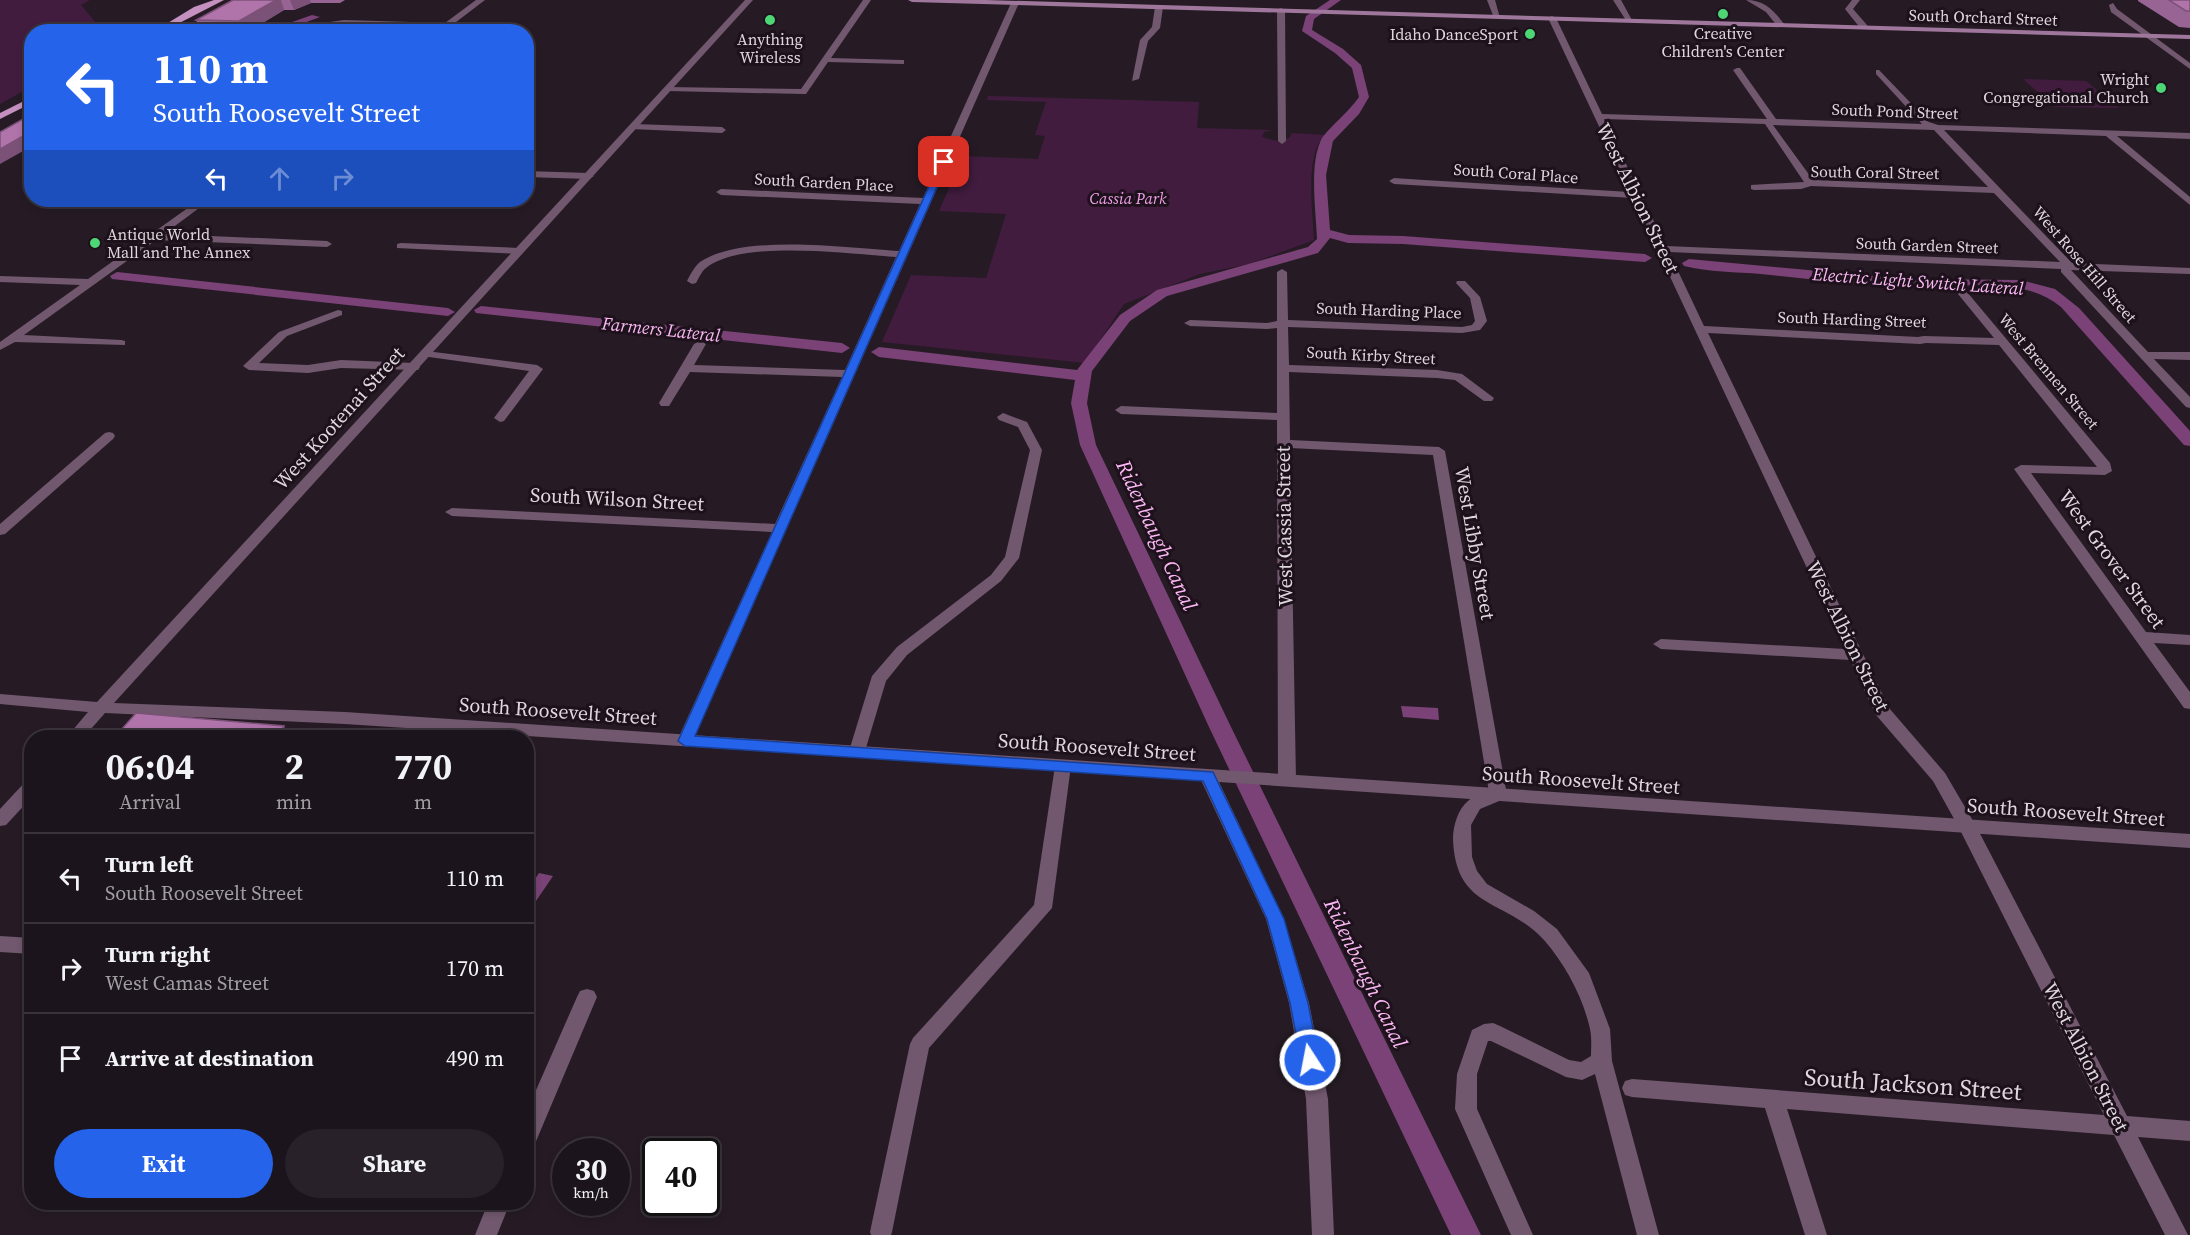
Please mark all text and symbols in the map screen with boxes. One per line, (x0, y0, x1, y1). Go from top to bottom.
street label: South Orchard Street (1908, 3, 2058, 31)
marker: Creative Children's Center (1716, 7, 1730, 21)
marker: Anything Wireless (763, 13, 777, 27)
place label: Creative Children's Center (1661, 22, 1785, 62)
place label: Idaho DanceSport (1390, 23, 1519, 45)
marker: Idaho DanceSport (1523, 27, 1537, 41)
place label: Anything Wireless (737, 28, 803, 68)
text: 110 m (153, 39, 268, 97)
icon: left (54, 48, 132, 126)
place label: Wright Congregational Church (1983, 68, 2150, 108)
marker: Wright Congregational Church (2154, 81, 2168, 95)
text: South Roosevelt Street (153, 94, 420, 131)
street label: South Pond Street (1831, 98, 1959, 124)
street label: West Albion Street (1589, 118, 1687, 278)
pin (918, 136, 969, 187)
icon: arrive (927, 145, 960, 178)
street label: South Coral Place (1453, 158, 1579, 188)
street label: South Coral Street (1811, 160, 1940, 184)
icon: left (200, 162, 233, 195)
icon: ahead (263, 162, 296, 195)
icon: right (326, 162, 359, 195)
street label: South Garden Place (754, 167, 894, 197)
park label: Cassia Park (1090, 187, 1167, 209)
street label: West Rose Hill Street (2028, 201, 2142, 328)
place label: Antique World Mall and The Annex (107, 223, 251, 263)
street label: South Garden Street (1856, 232, 1999, 259)
marker: Antique World Mall and The Annex (88, 236, 102, 250)
water label: Electric Light Switch Lateral (1811, 261, 2024, 301)
street label: South Harding Place (1316, 296, 1462, 324)
street label: South Harding Street (1777, 305, 1927, 333)
street label: West Brennen Street (1994, 308, 2105, 434)
water label: Farmers Lateral (600, 310, 721, 348)
street label: West Kootenai Street (267, 340, 411, 496)
street label: South Kirby Street (1306, 341, 1437, 369)
street label: West Cassia Street (1269, 445, 1299, 606)
water label: Ridenbaugh Canal (1109, 454, 1205, 615)
street label: West Libby Street (1448, 464, 1502, 622)
street label: South Wilson Street (529, 480, 705, 518)
street label: West Grover Street (2052, 484, 2172, 635)
street label: West Albion Street (1799, 556, 1897, 716)
street label: South Roosevelt Street (458, 690, 658, 732)
street label: South Roosevelt Street (997, 726, 1197, 768)
text: 06:04 (106, 742, 194, 791)
text: 2 (284, 742, 304, 791)
text: 770 (394, 742, 452, 791)
street label: South Roosevelt Street (1481, 759, 1681, 801)
text: Arrival (119, 788, 181, 816)
text: min (276, 788, 312, 816)
text: m (414, 788, 432, 816)
street label: South Roosevelt Street (1966, 791, 2166, 833)
text: Turn left (105, 849, 193, 879)
icon: left (54, 862, 87, 895)
text: 110 m (446, 863, 504, 893)
text: South Roosevelt Street (105, 879, 303, 907)
water label: Ridenbaugh Canal (1317, 893, 1415, 1053)
text: Turn right (105, 939, 210, 969)
icon: right (54, 952, 87, 985)
text: 170 m (446, 953, 504, 983)
text: West Camas Street (105, 969, 269, 997)
street label: West Albion Street (2036, 978, 2136, 1137)
position arrow (1278, 1028, 1342, 1092)
icon: arrive (54, 1042, 87, 1075)
text: Arrive at destination (105, 1043, 314, 1073)
text: 490 m (446, 1043, 504, 1073)
street label: South Jackson Street (1803, 1060, 2023, 1108)
button: Exit (54, 1129, 273, 1198)
button: Share (285, 1129, 504, 1198)
speed limit sign: 40 (642, 1138, 720, 1216)
text: 30 (575, 1149, 607, 1190)
text: km/h (573, 1182, 609, 1203)

